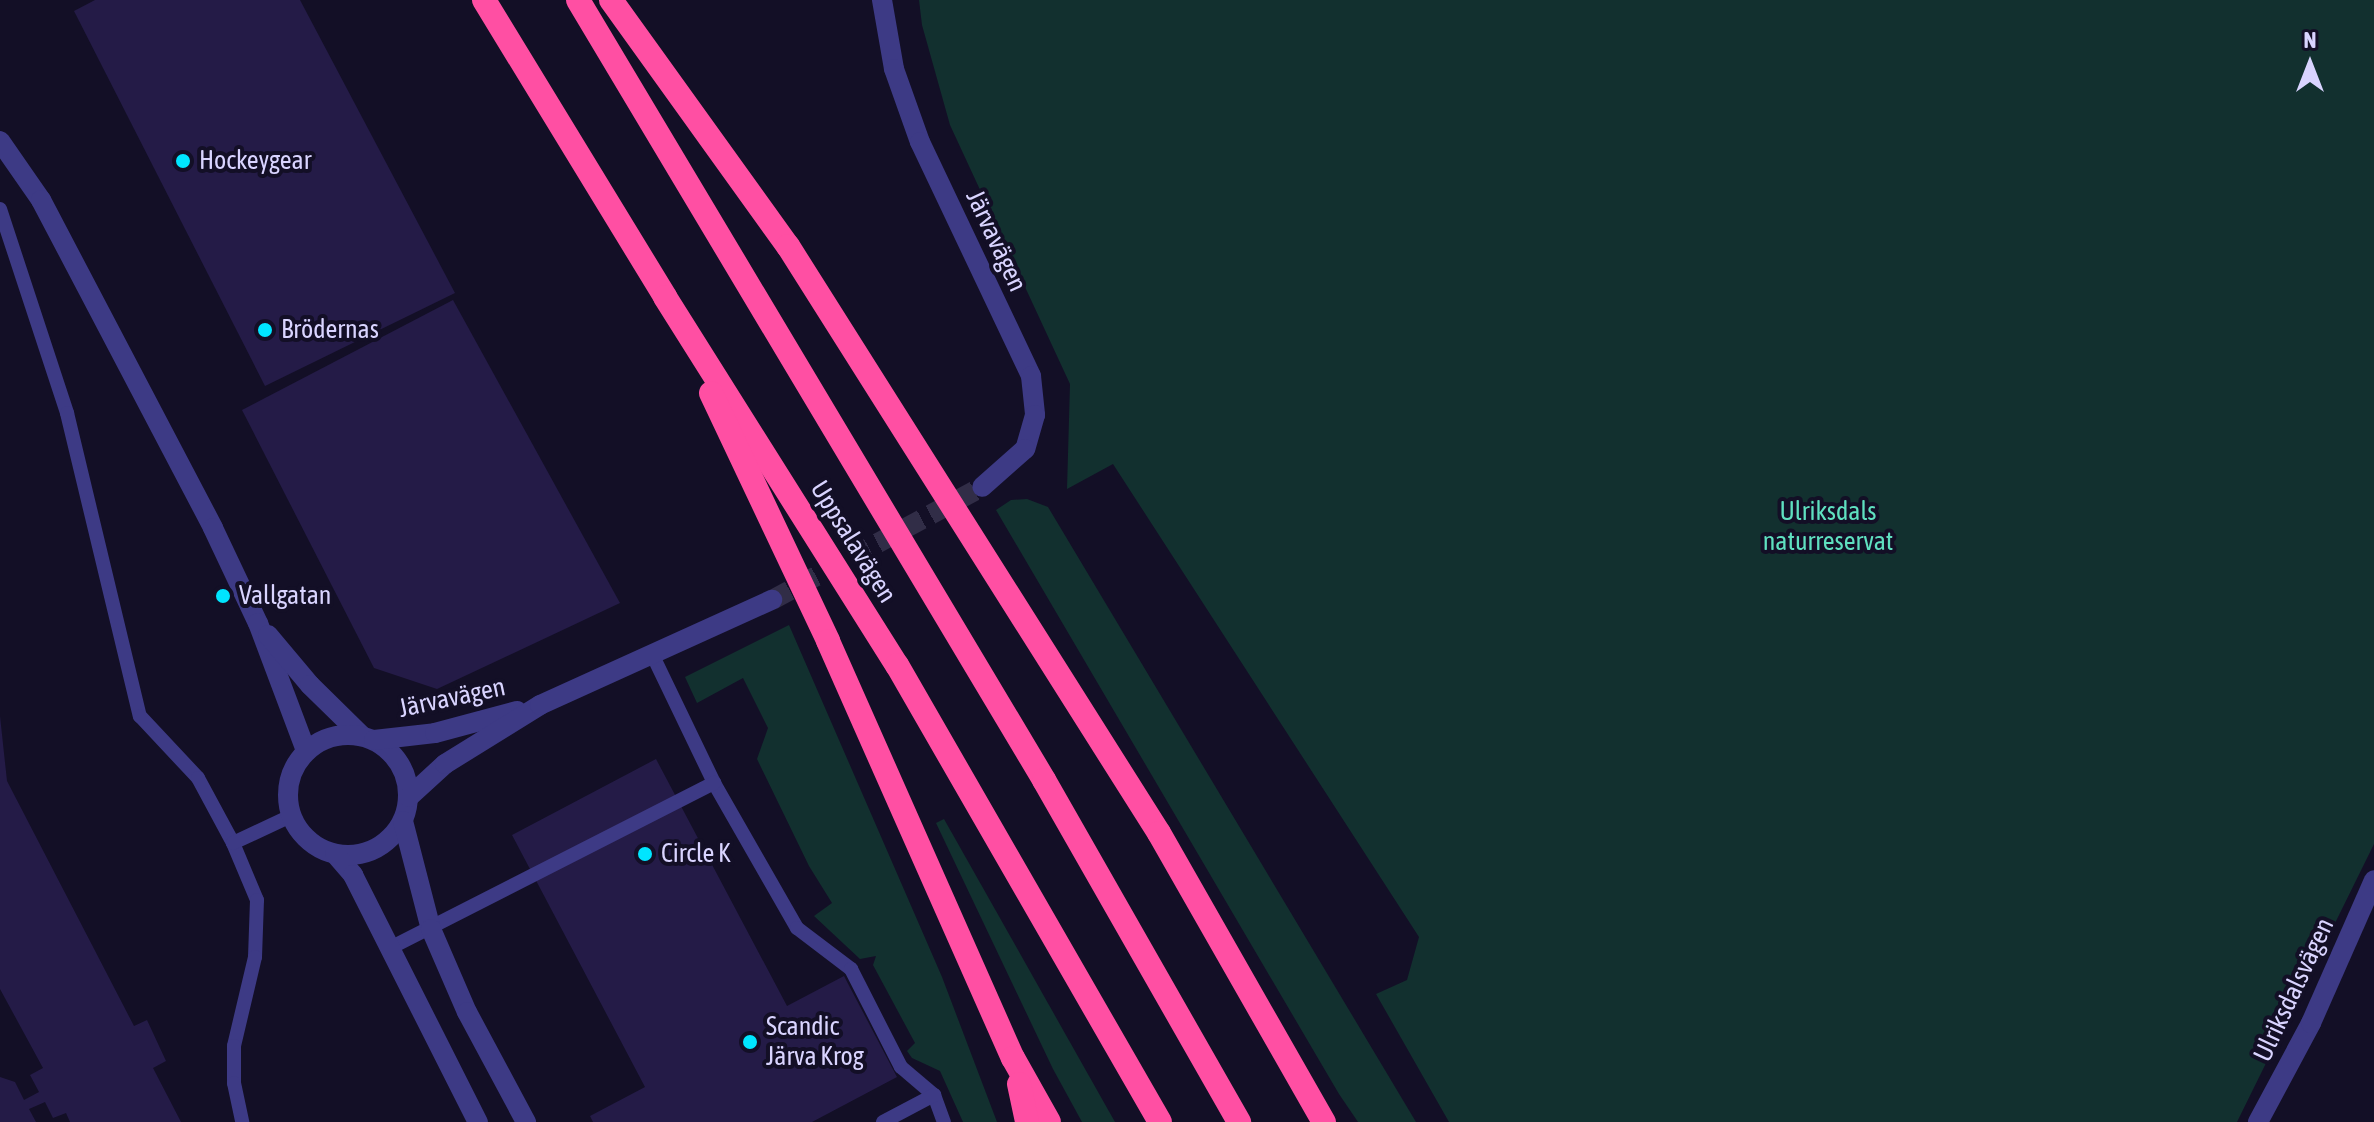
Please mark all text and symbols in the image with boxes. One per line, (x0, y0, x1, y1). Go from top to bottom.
north arrow (2270, 24, 2350, 104)
text: N (2304, 27, 2316, 53)
place label: Hockeygear (199, 145, 311, 177)
marker: Hockeygear (174, 152, 192, 170)
street label: Järvavägen (959, 185, 1033, 297)
place label: Brödernas (281, 314, 379, 346)
marker: Brödernas (256, 321, 274, 339)
street label: Uppsalavägen (803, 475, 903, 609)
park label: Ulriksdals naturreservat (1763, 496, 1893, 558)
place label: Vallgatan (239, 580, 331, 612)
marker: Vallgatan (214, 587, 232, 605)
street label: Järvavägen (396, 671, 508, 725)
place label: Circle K (661, 838, 731, 870)
marker: Circle K (636, 845, 654, 863)
street label: Ulriksdalsvägen (2247, 913, 2341, 1067)
place label: Scandic Järva Krog (766, 1011, 864, 1072)
marker: Scandic Järva Krog (741, 1033, 759, 1051)

